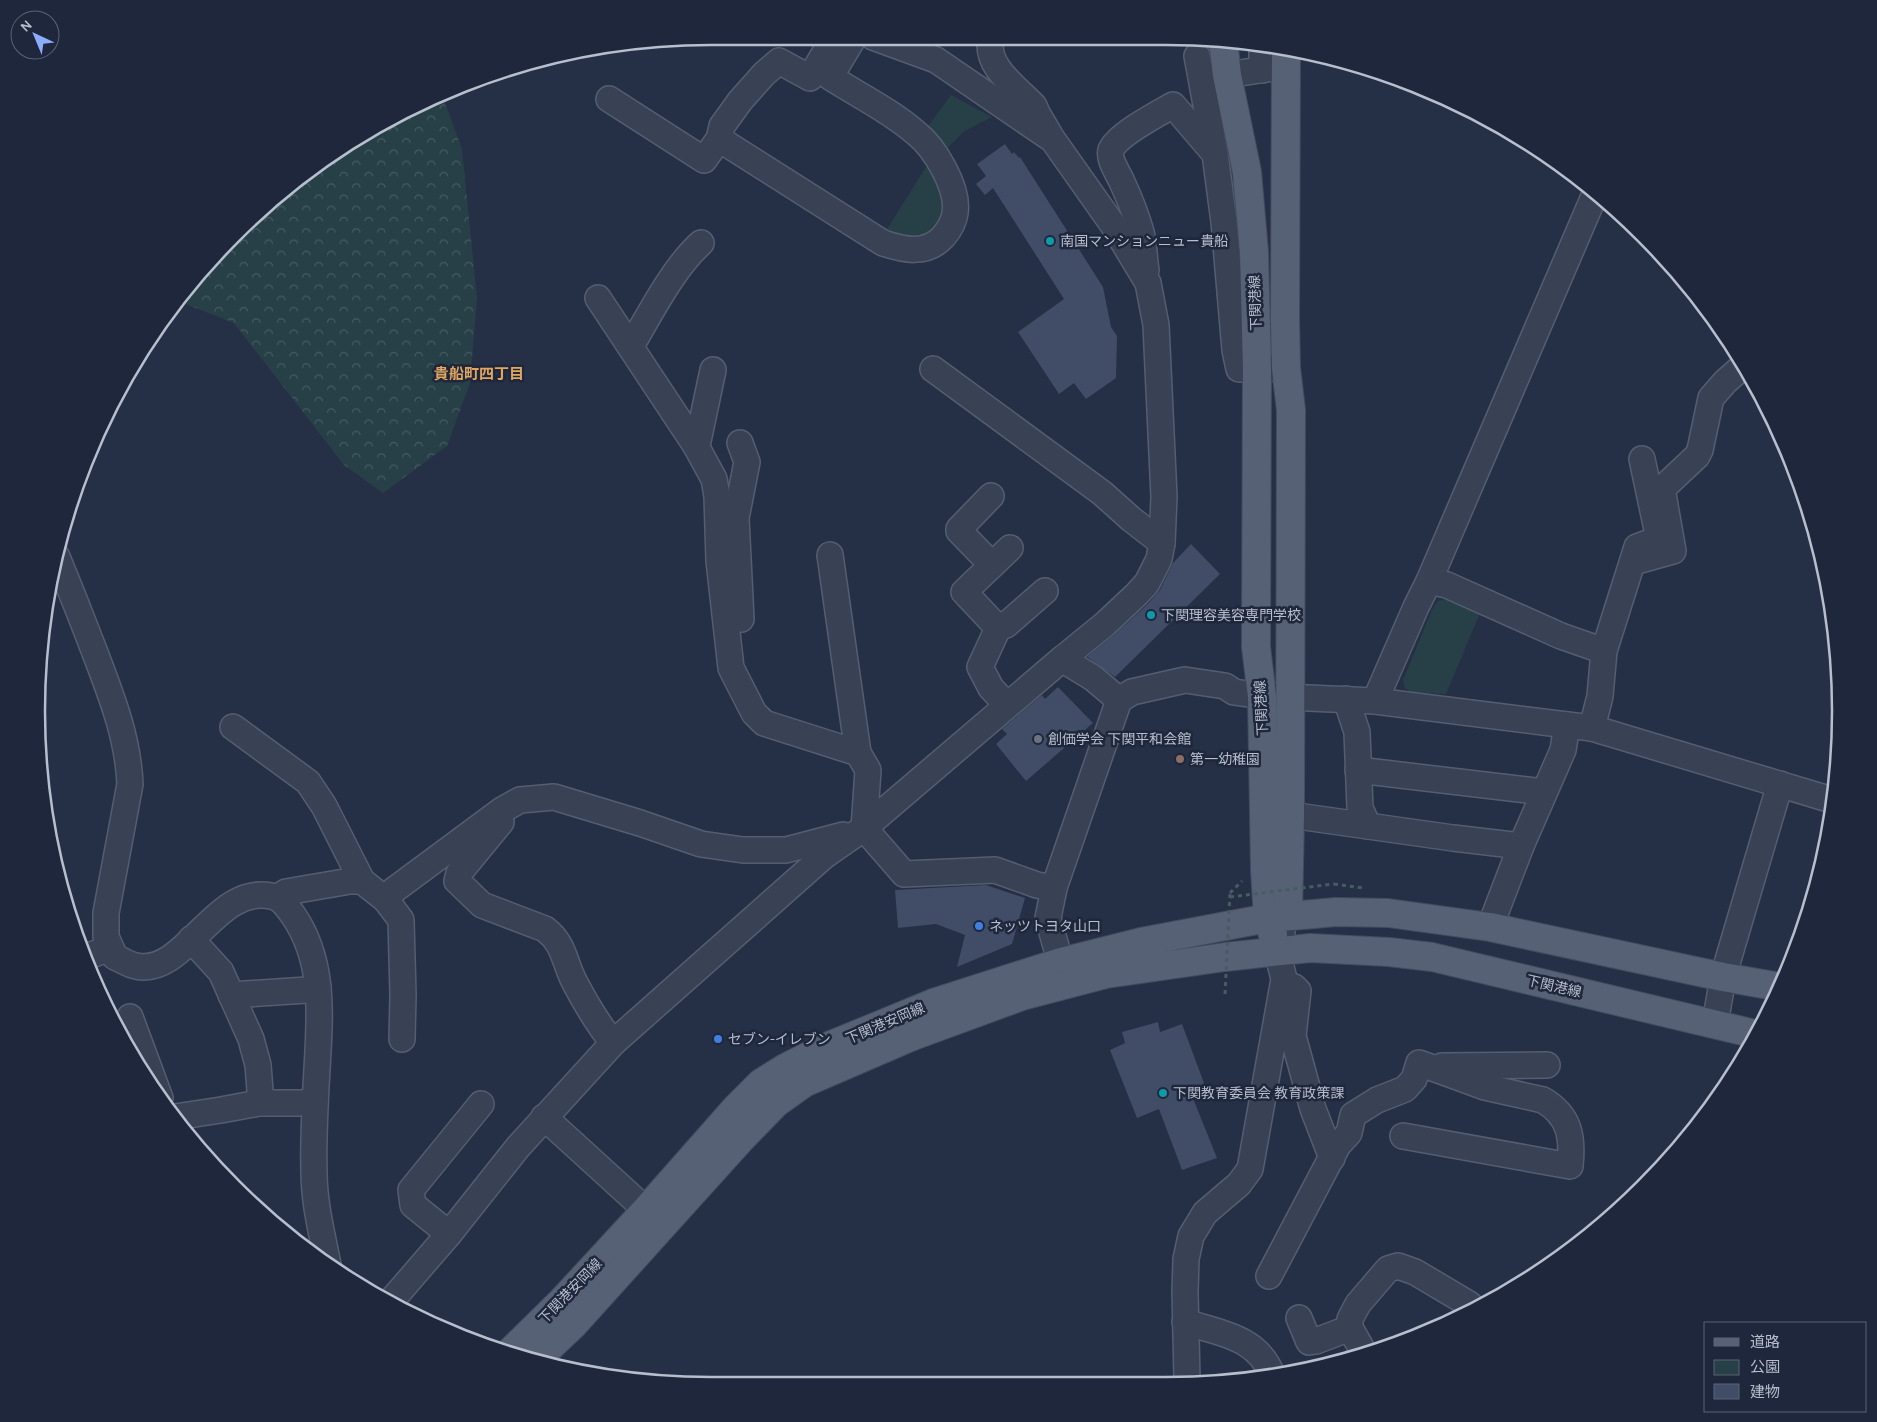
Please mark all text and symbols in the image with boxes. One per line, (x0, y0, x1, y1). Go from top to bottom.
north arrow (10, 10, 60, 60)
text: N (17, 16, 36, 36)
place label: 南国マンションニュー貴船 (1060, 233, 1228, 250)
marker: 南国マンションニュー貴船 (1044, 235, 1056, 247)
street label: 下関港線 (1246, 275, 1265, 331)
district label: 貴船町四丁目 (434, 365, 524, 383)
place label: 下関理容美容専門学校 (1161, 607, 1301, 624)
marker: 下関理容美容専門学校 (1145, 609, 1157, 621)
street label: 下関港線 (1252, 680, 1271, 736)
place label: 創価学会 下関平和会館 (1048, 731, 1191, 748)
marker: 創価学会 下関平和会館 (1032, 733, 1044, 745)
place label: 第一幼稚園 (1190, 751, 1260, 768)
marker: 第一幼稚園 (1174, 753, 1186, 765)
place label: ネッツトヨタ山口 (989, 918, 1101, 935)
marker: ネッツトヨタ山口 (973, 920, 985, 932)
street label: 下関港線 (1525, 972, 1583, 1001)
street label: 下関港安岡線 (843, 999, 927, 1048)
place label: セブン-イレブン (728, 1031, 831, 1048)
marker: セブン-イレブン (712, 1033, 724, 1045)
place label: 下関教育委員会 教育政策課 (1173, 1085, 1344, 1102)
marker: 下関教育委員会 教育政策課 (1157, 1087, 1169, 1099)
street label: 下関港安岡線 (535, 1255, 606, 1327)
legend (1704, 1322, 1867, 1412)
text: 道路 (1750, 1333, 1780, 1351)
text: 公園 (1750, 1358, 1780, 1376)
text: 建物 (1750, 1383, 1780, 1401)

